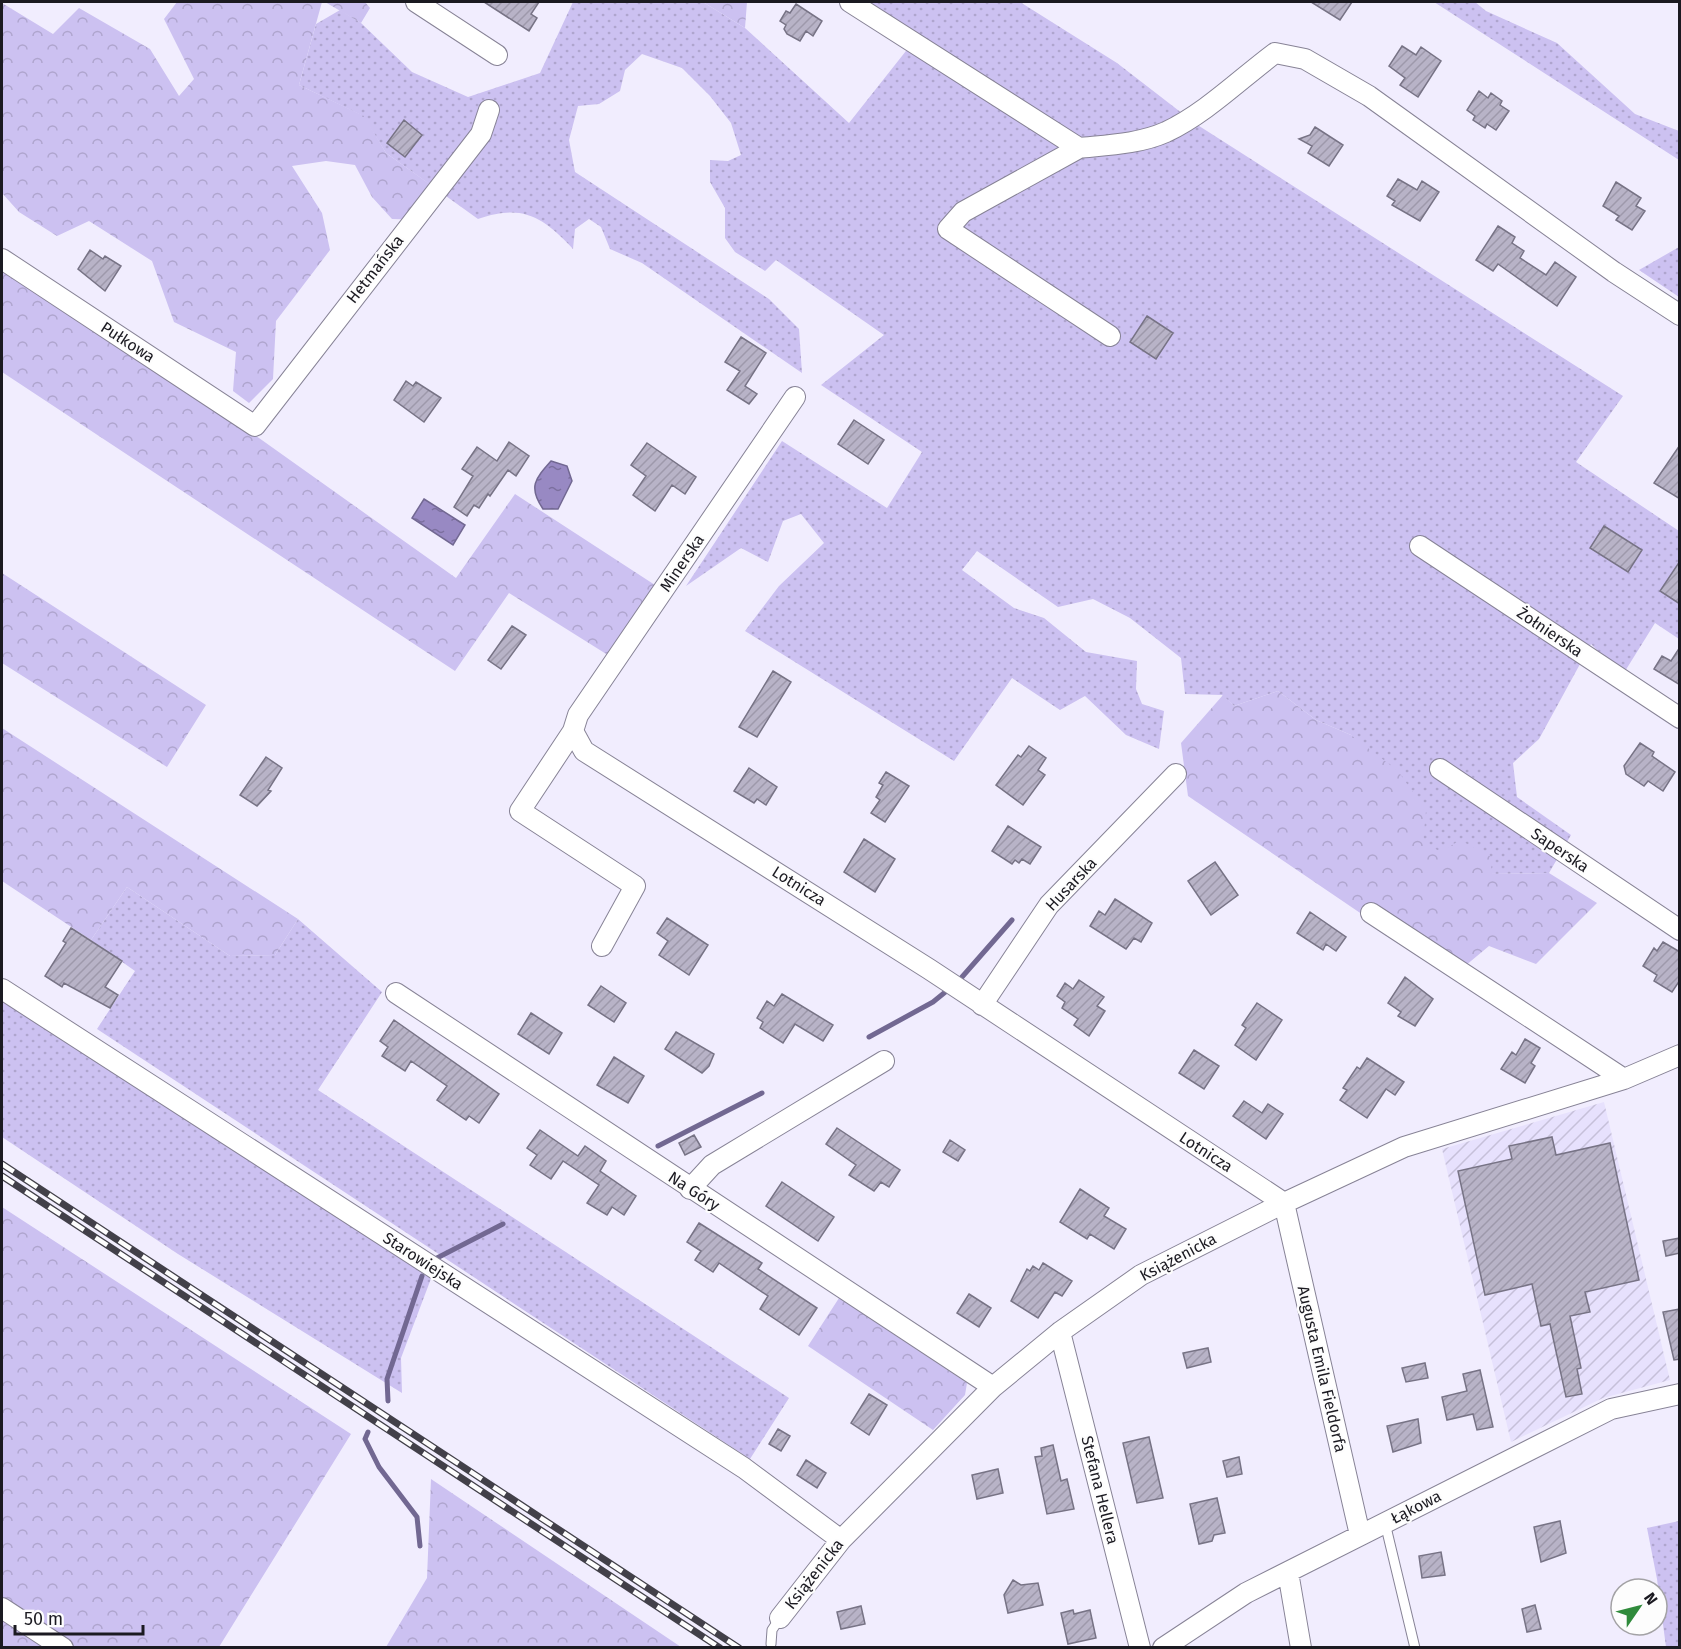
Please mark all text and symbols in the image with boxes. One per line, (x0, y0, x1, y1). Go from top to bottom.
street label: Hetmańska (342, 231, 408, 307)
street label: Pułkowa (97, 318, 159, 366)
street label: Minerska (656, 531, 708, 595)
street label: Żołnierska (1514, 602, 1587, 661)
street label: Saperska (1527, 824, 1593, 876)
street label: Husarska (1041, 853, 1101, 915)
street label: Lotnicza (769, 862, 829, 910)
street label: Lotnicza (1176, 1128, 1236, 1176)
street label: Na Góry (665, 1167, 723, 1215)
street label: Starowiejska (379, 1228, 467, 1294)
street label: Książenicka (1136, 1229, 1220, 1286)
street label: Augusta Emila Fieldorfa (1294, 1284, 1350, 1454)
street label: Stefana Hellera (1077, 1434, 1123, 1546)
street label: Łąkowa (1388, 1486, 1445, 1529)
street label: Książenicka (781, 1535, 848, 1614)
north arrow (1609, 1577, 1669, 1637)
text: N (1640, 1589, 1662, 1608)
scale bar (15, 1598, 142, 1636)
text: 50 m (24, 1608, 63, 1630)

